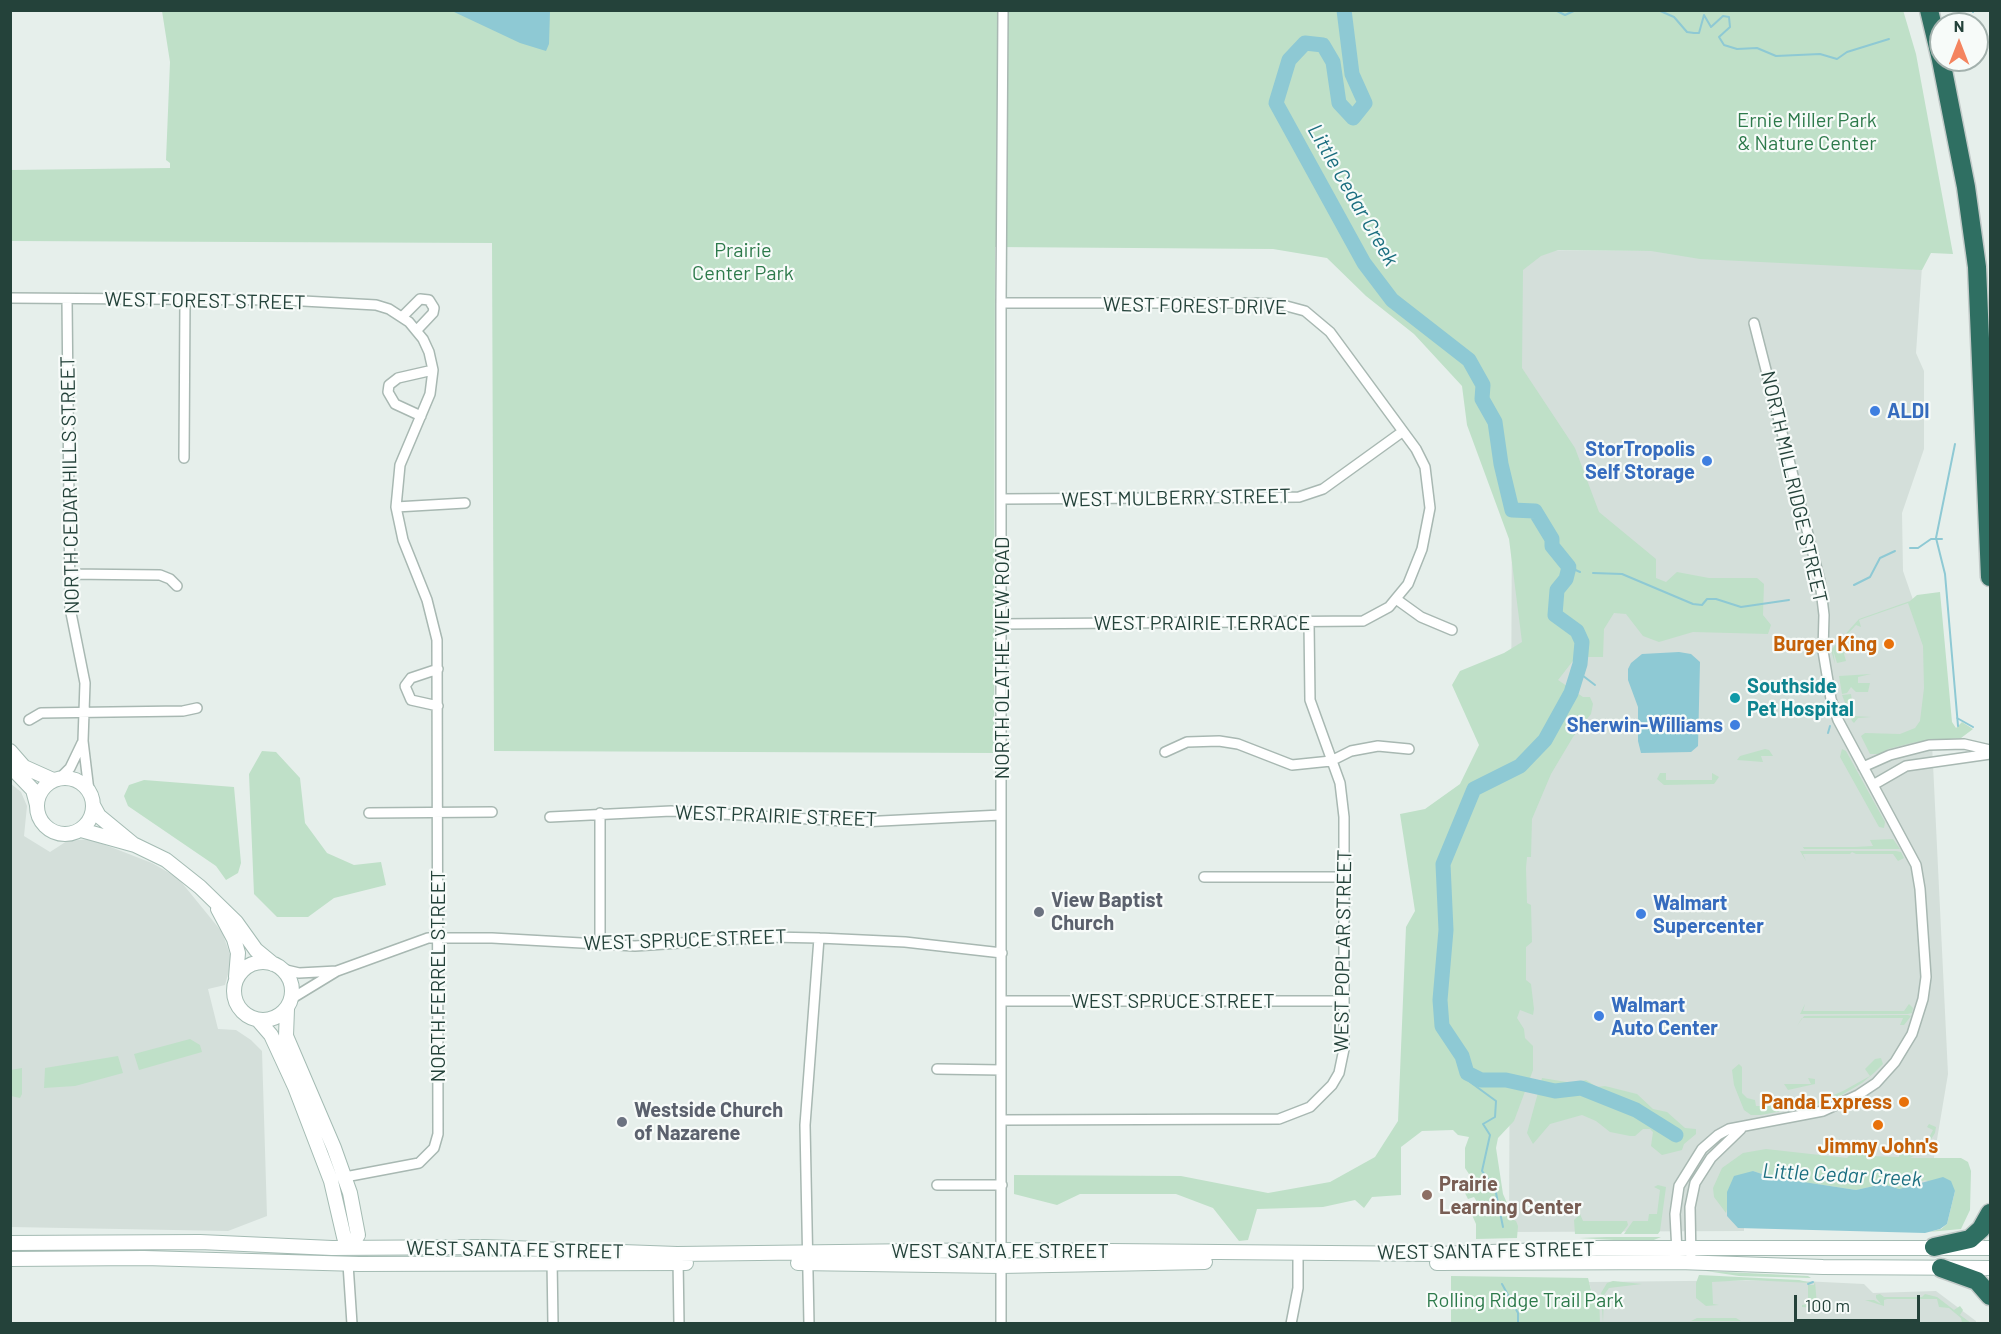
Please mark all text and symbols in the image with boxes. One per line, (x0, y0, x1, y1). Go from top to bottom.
north arrow (1929, 12, 1989, 72)
text: N (1954, 16, 1964, 35)
park label: Ernie Miller Park & Nature Center (1737, 108, 1877, 155)
water label: Little Cedar Creek (1302, 120, 1404, 270)
park label: Prairie Center Park (692, 238, 794, 285)
street label: WEST FOREST STREET (104, 287, 306, 315)
street label: WEST FOREST DRIVE (1103, 292, 1287, 320)
street label: NORTH CEDAR HILLS STREET (56, 356, 84, 614)
street label: NORTH MILLRIDGE STREET (1756, 369, 1832, 605)
place label: ALDI (1887, 399, 1929, 423)
marker: ALDI (1868, 404, 1882, 418)
place label: StorTropolis Self Storage (1585, 437, 1695, 484)
marker: StorTropolis Self Storage (1700, 454, 1714, 468)
street label: WEST MULBERRY STREET (1061, 484, 1291, 512)
street label: NORTH OLATHE VIEW ROAD (990, 537, 1014, 779)
street label: WEST PRAIRIE TERRACE (1094, 611, 1310, 635)
place label: Burger King (1773, 632, 1877, 656)
marker: Burger King (1882, 637, 1896, 651)
place label: Southside Pet Hospital (1747, 674, 1854, 721)
marker: Southside Pet Hospital (1728, 691, 1742, 705)
place label: Sherwin-Williams (1567, 713, 1723, 737)
marker: Sherwin-Williams (1728, 718, 1742, 732)
street label: WEST PRAIRIE STREET (675, 800, 877, 832)
street label: WEST POPLAR STREET (1329, 849, 1357, 1053)
street label: NORTH FERREL STREET (426, 870, 450, 1082)
place label: View Baptist Church (1051, 888, 1163, 935)
place label: Walmart Supercenter (1653, 891, 1764, 938)
marker: View Baptist Church (1032, 905, 1046, 919)
marker: Walmart Supercenter (1634, 907, 1648, 921)
street label: WEST SPRUCE STREET (583, 924, 787, 956)
street label: WEST SPRUCE STREET (1071, 989, 1275, 1013)
place label: Walmart Auto Center (1611, 993, 1718, 1040)
marker: Walmart Auto Center (1592, 1009, 1606, 1023)
place label: Panda Express (1761, 1090, 1892, 1114)
marker: Panda Express (1897, 1095, 1911, 1109)
place label: Westside Church of Nazarene (634, 1098, 783, 1145)
marker: Westside Church of Nazarene (615, 1115, 629, 1129)
marker: Jimmy John's (1871, 1118, 1885, 1132)
place label: Jimmy John's (1818, 1134, 1938, 1158)
water label: Little Cedar Creek (1762, 1158, 1922, 1192)
place label: Prairie Learning Center (1439, 1172, 1582, 1219)
marker: Prairie Learning Center (1420, 1188, 1434, 1202)
street label: WEST SANTA FE STREET (406, 1236, 624, 1264)
street label: WEST SANTA FE STREET (1377, 1237, 1595, 1265)
street label: WEST SANTA FE STREET (891, 1239, 1109, 1263)
scale bar (1797, 1283, 1923, 1321)
park label: Rolling Ridge Trail Park (1426, 1288, 1624, 1312)
text: 100 m (1805, 1294, 1850, 1316)

